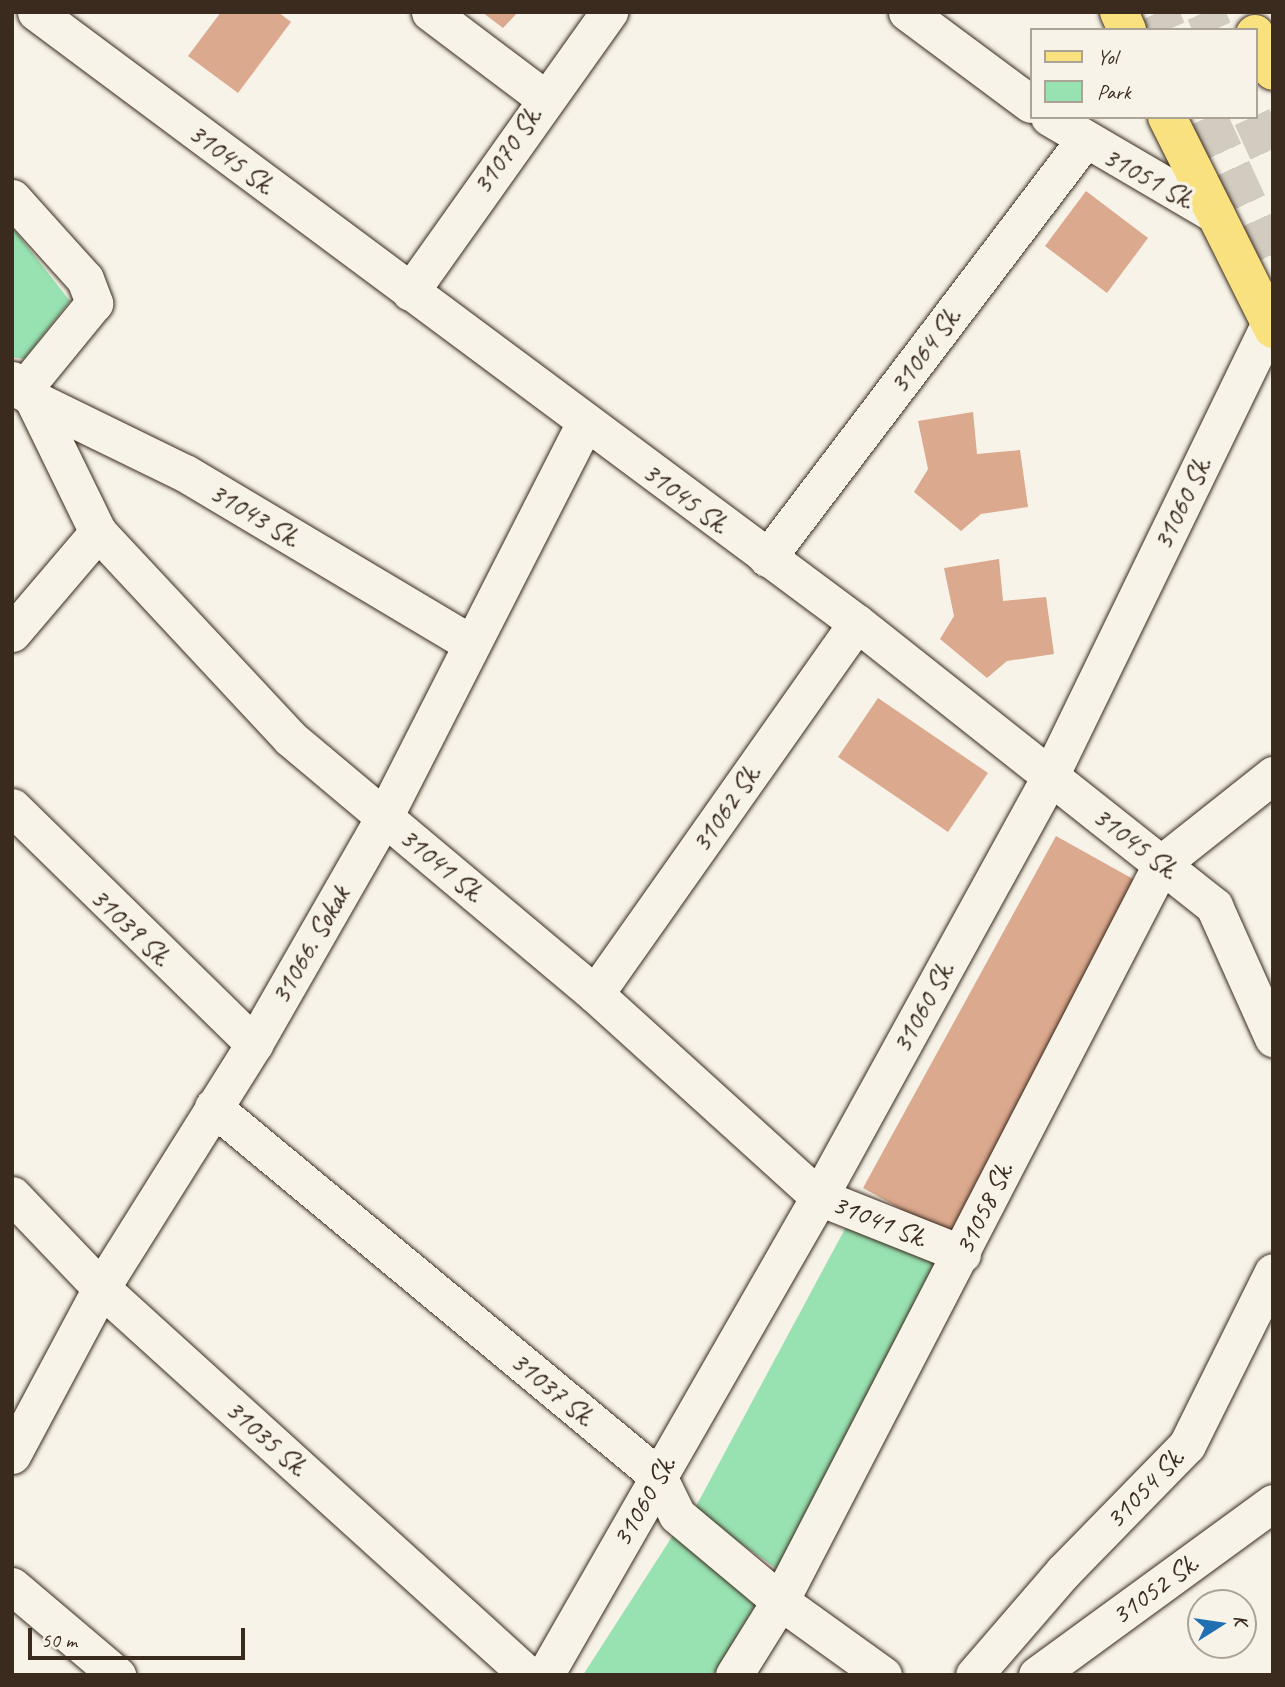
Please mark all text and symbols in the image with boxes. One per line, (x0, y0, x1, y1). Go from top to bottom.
legend (1030, 28, 1257, 119)
text: Yol (1097, 44, 1117, 70)
text: Park (1097, 79, 1130, 105)
street label: 31070 Sk. (465, 100, 549, 200)
street label: 31045 Sk. (182, 116, 282, 202)
street label: 31051 Sk. (1097, 139, 1201, 217)
street label: 31064 Sk. (882, 300, 968, 400)
street label: 31060 Sk. (1145, 451, 1219, 555)
street label: 31045 Sk. (636, 455, 736, 541)
street label: 31043 Sk. (204, 475, 306, 555)
street label: 31062 Sk. (684, 758, 768, 858)
street label: 31045 Sk. (1086, 799, 1186, 887)
street label: 31041 Sk. (393, 820, 491, 910)
street label: 31039 Sk. (84, 880, 178, 974)
street label: 31066. Sokak (263, 880, 357, 1010)
street label: 31060 Sk. (884, 955, 962, 1059)
street label: 31058 Sk. (947, 1156, 1021, 1260)
street label: 31041 Sk. (828, 1187, 932, 1255)
street label: 31037 Sk. (504, 1344, 602, 1434)
street label: 31035 Sk. (219, 1392, 315, 1484)
street label: 31054 Sk. (1098, 1441, 1192, 1535)
street label: 31060 Sk. (605, 1450, 683, 1552)
street label: 31052 Sk. (1105, 1546, 1205, 1632)
north arrow (1187, 1589, 1257, 1659)
text: K (1228, 1613, 1253, 1627)
scale bar (32, 1614, 248, 1658)
text: 50 m (41, 1627, 77, 1653)

